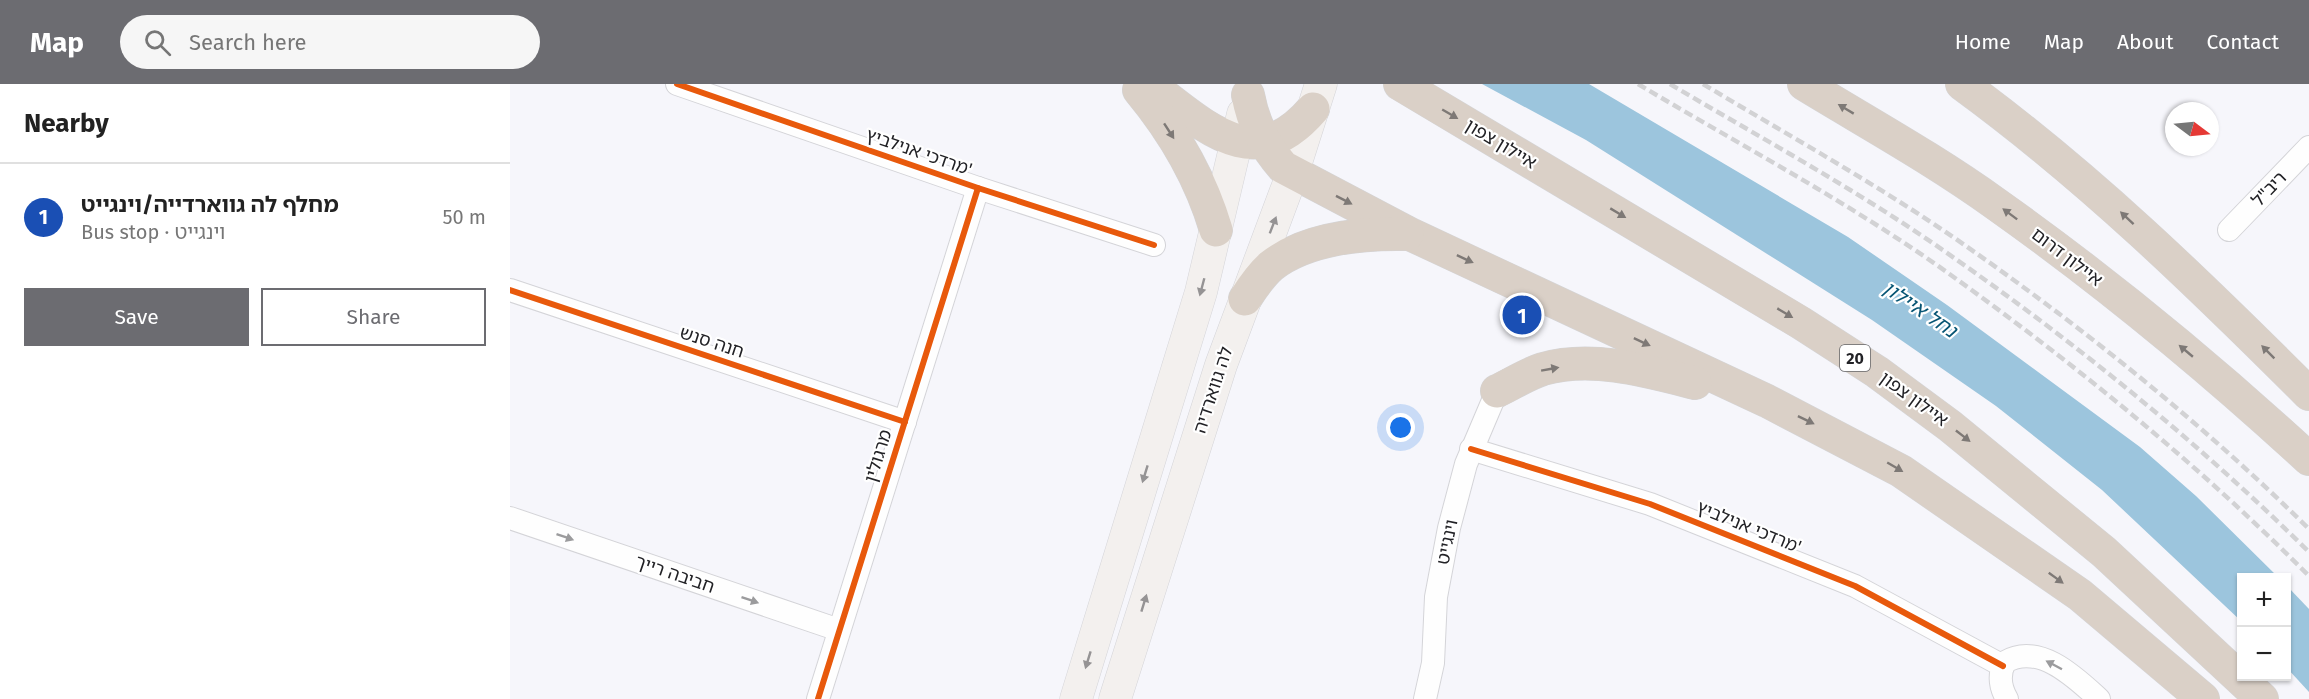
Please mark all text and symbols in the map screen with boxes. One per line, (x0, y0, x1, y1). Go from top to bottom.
search box (120, 15, 540, 69)
text: Map (30, 26, 84, 59)
icon: search (141, 26, 174, 59)
text: Search here (189, 29, 307, 56)
text: Home (1955, 29, 2011, 55)
text: Map (2044, 29, 2084, 55)
text: About (2117, 29, 2174, 55)
text: Contact (2207, 29, 2279, 55)
north arrow (2165, 102, 2219, 156)
one-way arrow (1838, 104, 1854, 115)
text: Nearby (24, 108, 109, 139)
one-way arrow (1442, 108, 1458, 119)
street label: איילון צפון (1462, 114, 1540, 174)
one-way arrow (1163, 123, 1174, 139)
street label: מרדכי אנילביץ' (863, 124, 975, 180)
street label: ריב"ל (2247, 167, 2291, 211)
text: מחלף לה גווארדייה/וינגייט (81, 191, 339, 218)
one-way arrow (1336, 195, 1353, 205)
text: 1 (39, 205, 48, 229)
text: 50 m (442, 205, 486, 229)
one-way arrow (1610, 208, 1626, 219)
one-way arrow (2003, 208, 2019, 220)
one-way arrow (2120, 211, 2134, 225)
one-way arrow (1269, 216, 1279, 234)
text: Bus stop · וינגייט (81, 220, 225, 244)
street label: איילון דרום (2027, 223, 2107, 291)
one-way arrow (1457, 255, 1474, 264)
water label: נחל איילון (1879, 276, 1963, 343)
one-way arrow (1197, 278, 1207, 296)
button: Save (24, 288, 249, 346)
button: Share (261, 288, 486, 346)
pin: 1 (1502, 292, 1542, 338)
one-way arrow (1777, 308, 1793, 319)
street label: חנה סנש (677, 321, 747, 363)
one-way arrow (1633, 337, 1650, 346)
street label: לה גווארדיה (1189, 344, 1237, 436)
road number: 20 (1840, 345, 1870, 371)
one-way arrow (2179, 345, 2194, 358)
one-way arrow (2261, 346, 2275, 360)
one-way arrow (1541, 364, 1560, 373)
street label: איילון צפון (1876, 367, 1952, 431)
your location (1386, 413, 1415, 442)
one-way arrow (1797, 416, 1814, 425)
street label: מרגולין (860, 427, 896, 485)
one-way arrow (1955, 429, 1970, 441)
one-way arrow (1887, 462, 1903, 473)
one-way arrow (1140, 465, 1149, 483)
street label: מרדכי אנילביץ' (1694, 496, 1804, 558)
street label: וינגייט (1432, 517, 1462, 567)
one-way arrow (556, 533, 574, 542)
street label: חביבה רייך (632, 550, 718, 598)
one-way arrow (2048, 571, 2063, 583)
map controls (2237, 573, 2291, 681)
button: + (2237, 573, 2291, 627)
one-way arrow (1140, 594, 1149, 612)
one-way arrow (741, 595, 759, 605)
button: − (2237, 627, 2291, 681)
one-way arrow (1083, 651, 1092, 669)
one-way arrow (2045, 660, 2062, 670)

